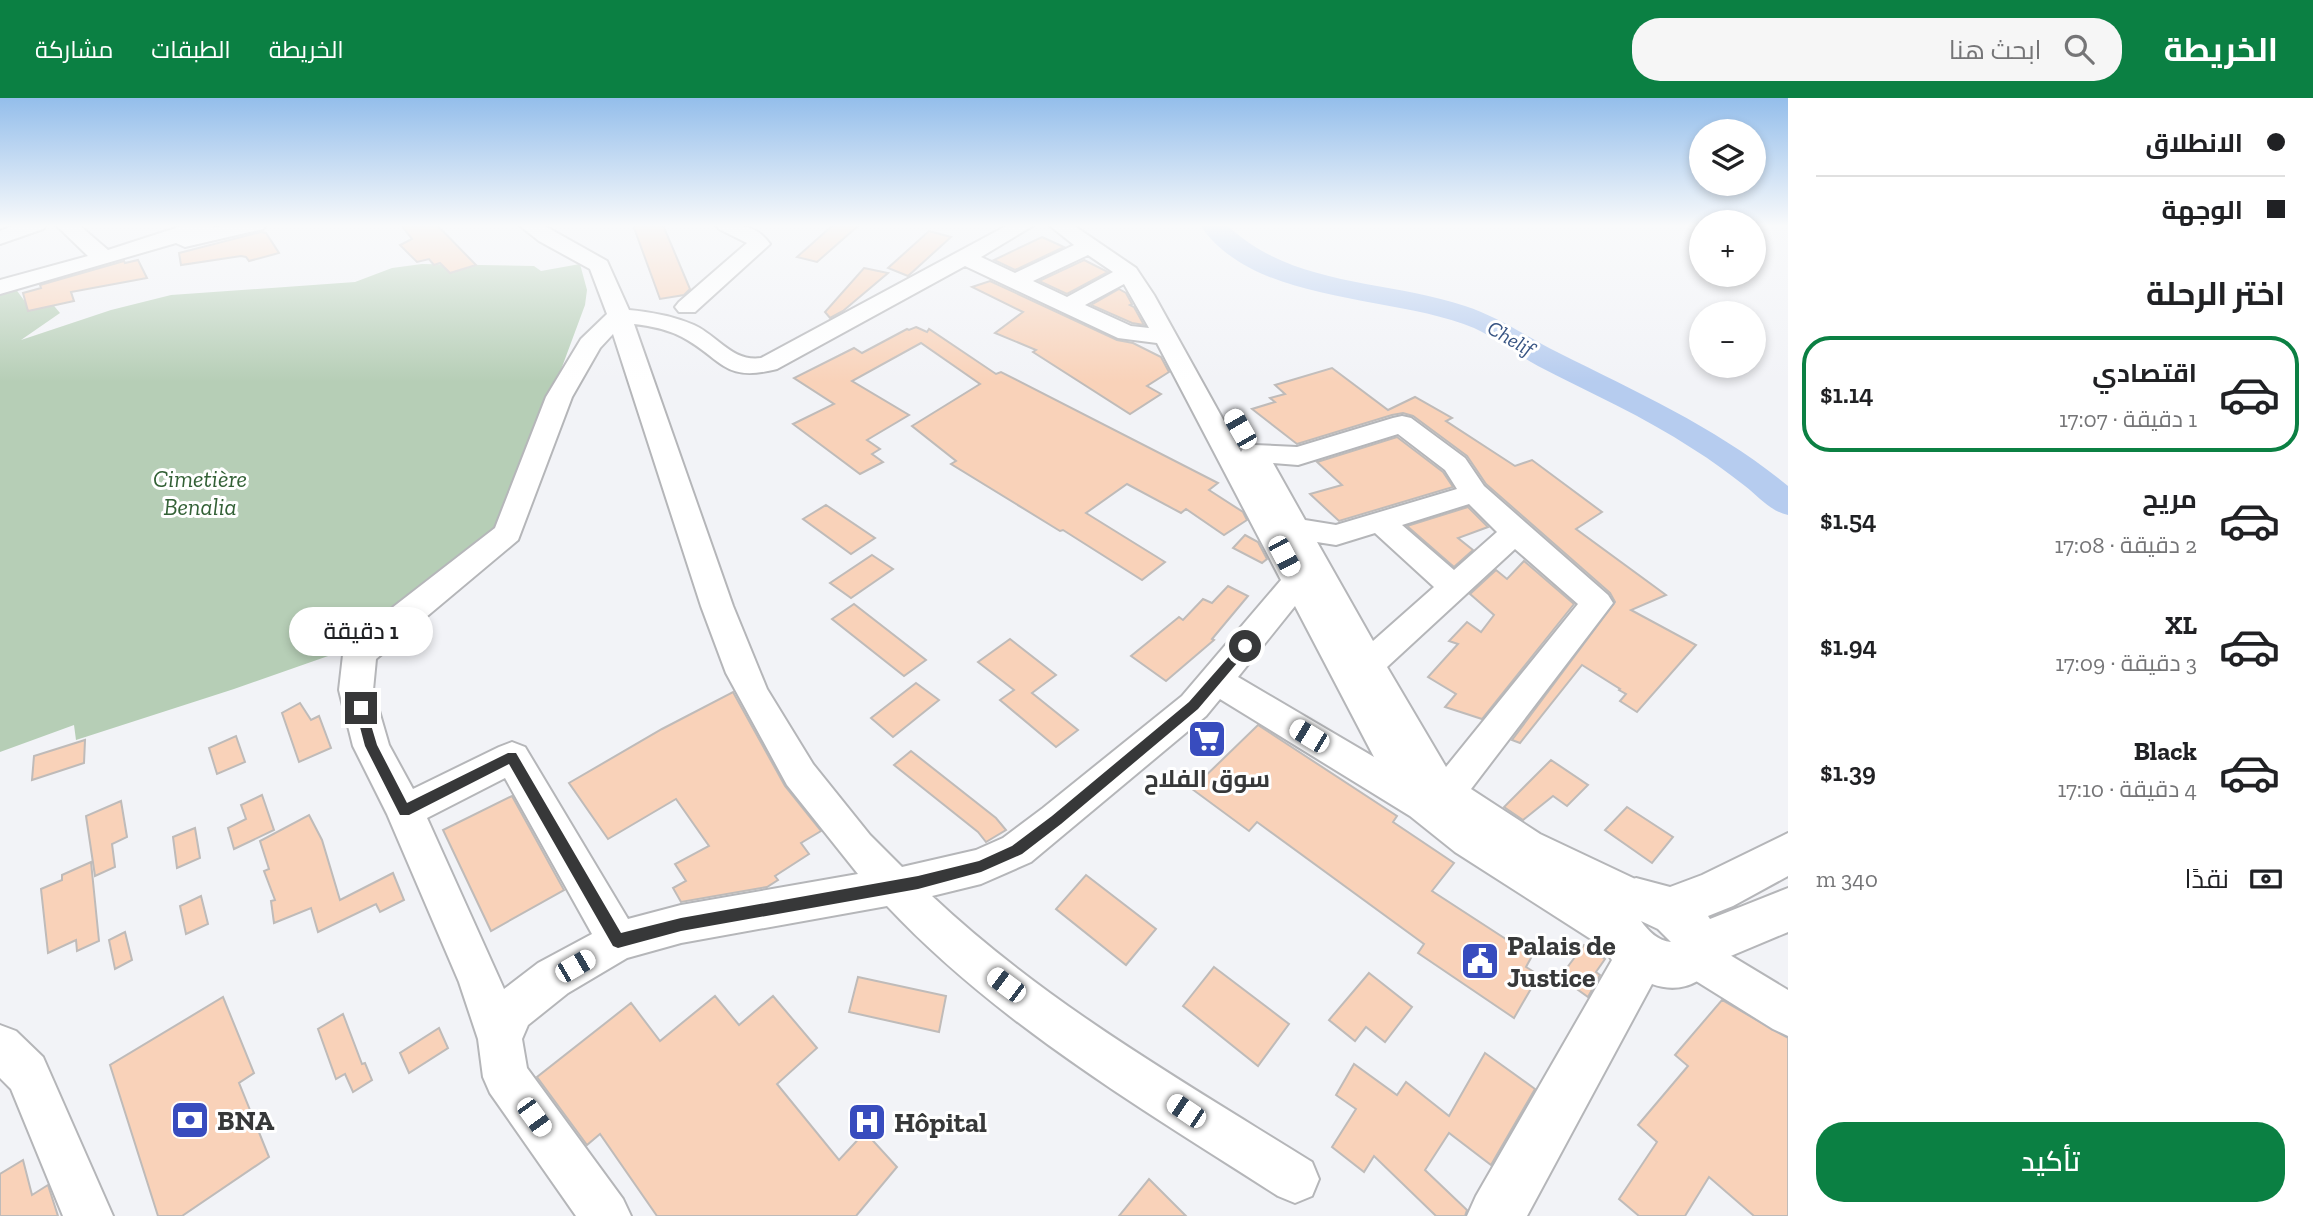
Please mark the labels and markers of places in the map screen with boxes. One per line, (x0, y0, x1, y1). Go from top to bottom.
supermarket icon: سوق الفلاح (1186, 718, 1228, 760)
place label: سوق الفلاح (1144, 764, 1270, 795)
place label: Palais de Justice (1507, 929, 1616, 994)
public building icon: Palais de Justice (1459, 940, 1501, 982)
bank icon: BNA (169, 1099, 211, 1141)
hospital icon: Hôpital (846, 1101, 888, 1143)
place label: BNA (217, 1104, 275, 1137)
place label: Hôpital (894, 1106, 987, 1139)

